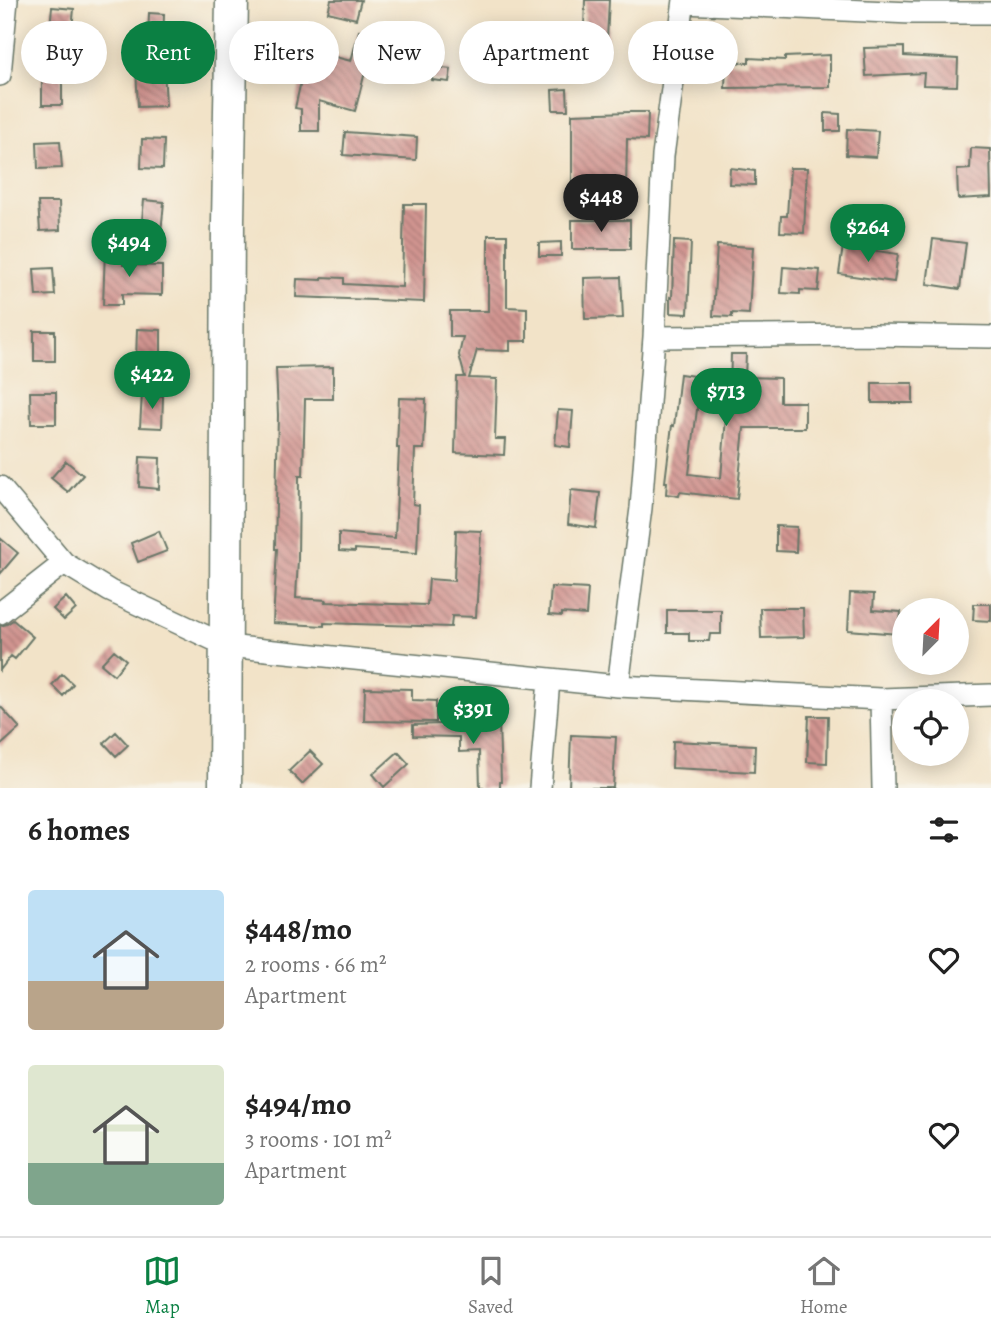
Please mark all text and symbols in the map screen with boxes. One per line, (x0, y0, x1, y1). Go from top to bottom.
chip: Buy (21, 21, 107, 84)
chip: Rent (121, 21, 215, 84)
chip: Filters (229, 21, 339, 84)
chip: New (353, 21, 445, 84)
chip: Apartment (459, 21, 614, 84)
chip: House (628, 21, 738, 84)
pin: $448 (560, 174, 642, 234)
text: $448 (579, 181, 623, 212)
pin: $264 (827, 204, 909, 264)
text: $264 (846, 211, 890, 242)
pin: $494 (88, 219, 170, 279)
text: $494 (108, 226, 151, 257)
pin: $422 (111, 352, 193, 411)
text: $422 (130, 358, 174, 389)
pin: $713 (685, 368, 767, 428)
text: $713 (707, 375, 745, 406)
north arrow (892, 598, 970, 676)
map controls (892, 598, 969, 766)
pin: $391 (432, 686, 514, 746)
button: locate (892, 689, 969, 766)
text: $391 (453, 693, 493, 724)
text: 6 homes (28, 810, 130, 850)
icon: filters (925, 811, 963, 849)
text: $448/mo (245, 909, 352, 949)
icon: home (84, 918, 168, 1002)
icon: heart (925, 941, 963, 979)
text: 2 rooms · 66 m² (245, 949, 387, 980)
text: Apartment (245, 980, 347, 1011)
text: $494/mo (245, 1084, 352, 1124)
icon: home (84, 1093, 168, 1177)
icon: heart (925, 1116, 963, 1154)
text: 3 rooms · 101 m² (245, 1124, 392, 1155)
text: Apartment (245, 1155, 347, 1186)
tab: Map (143, 1252, 181, 1320)
tab: Saved (468, 1252, 513, 1320)
tab: Home (800, 1252, 848, 1320)

